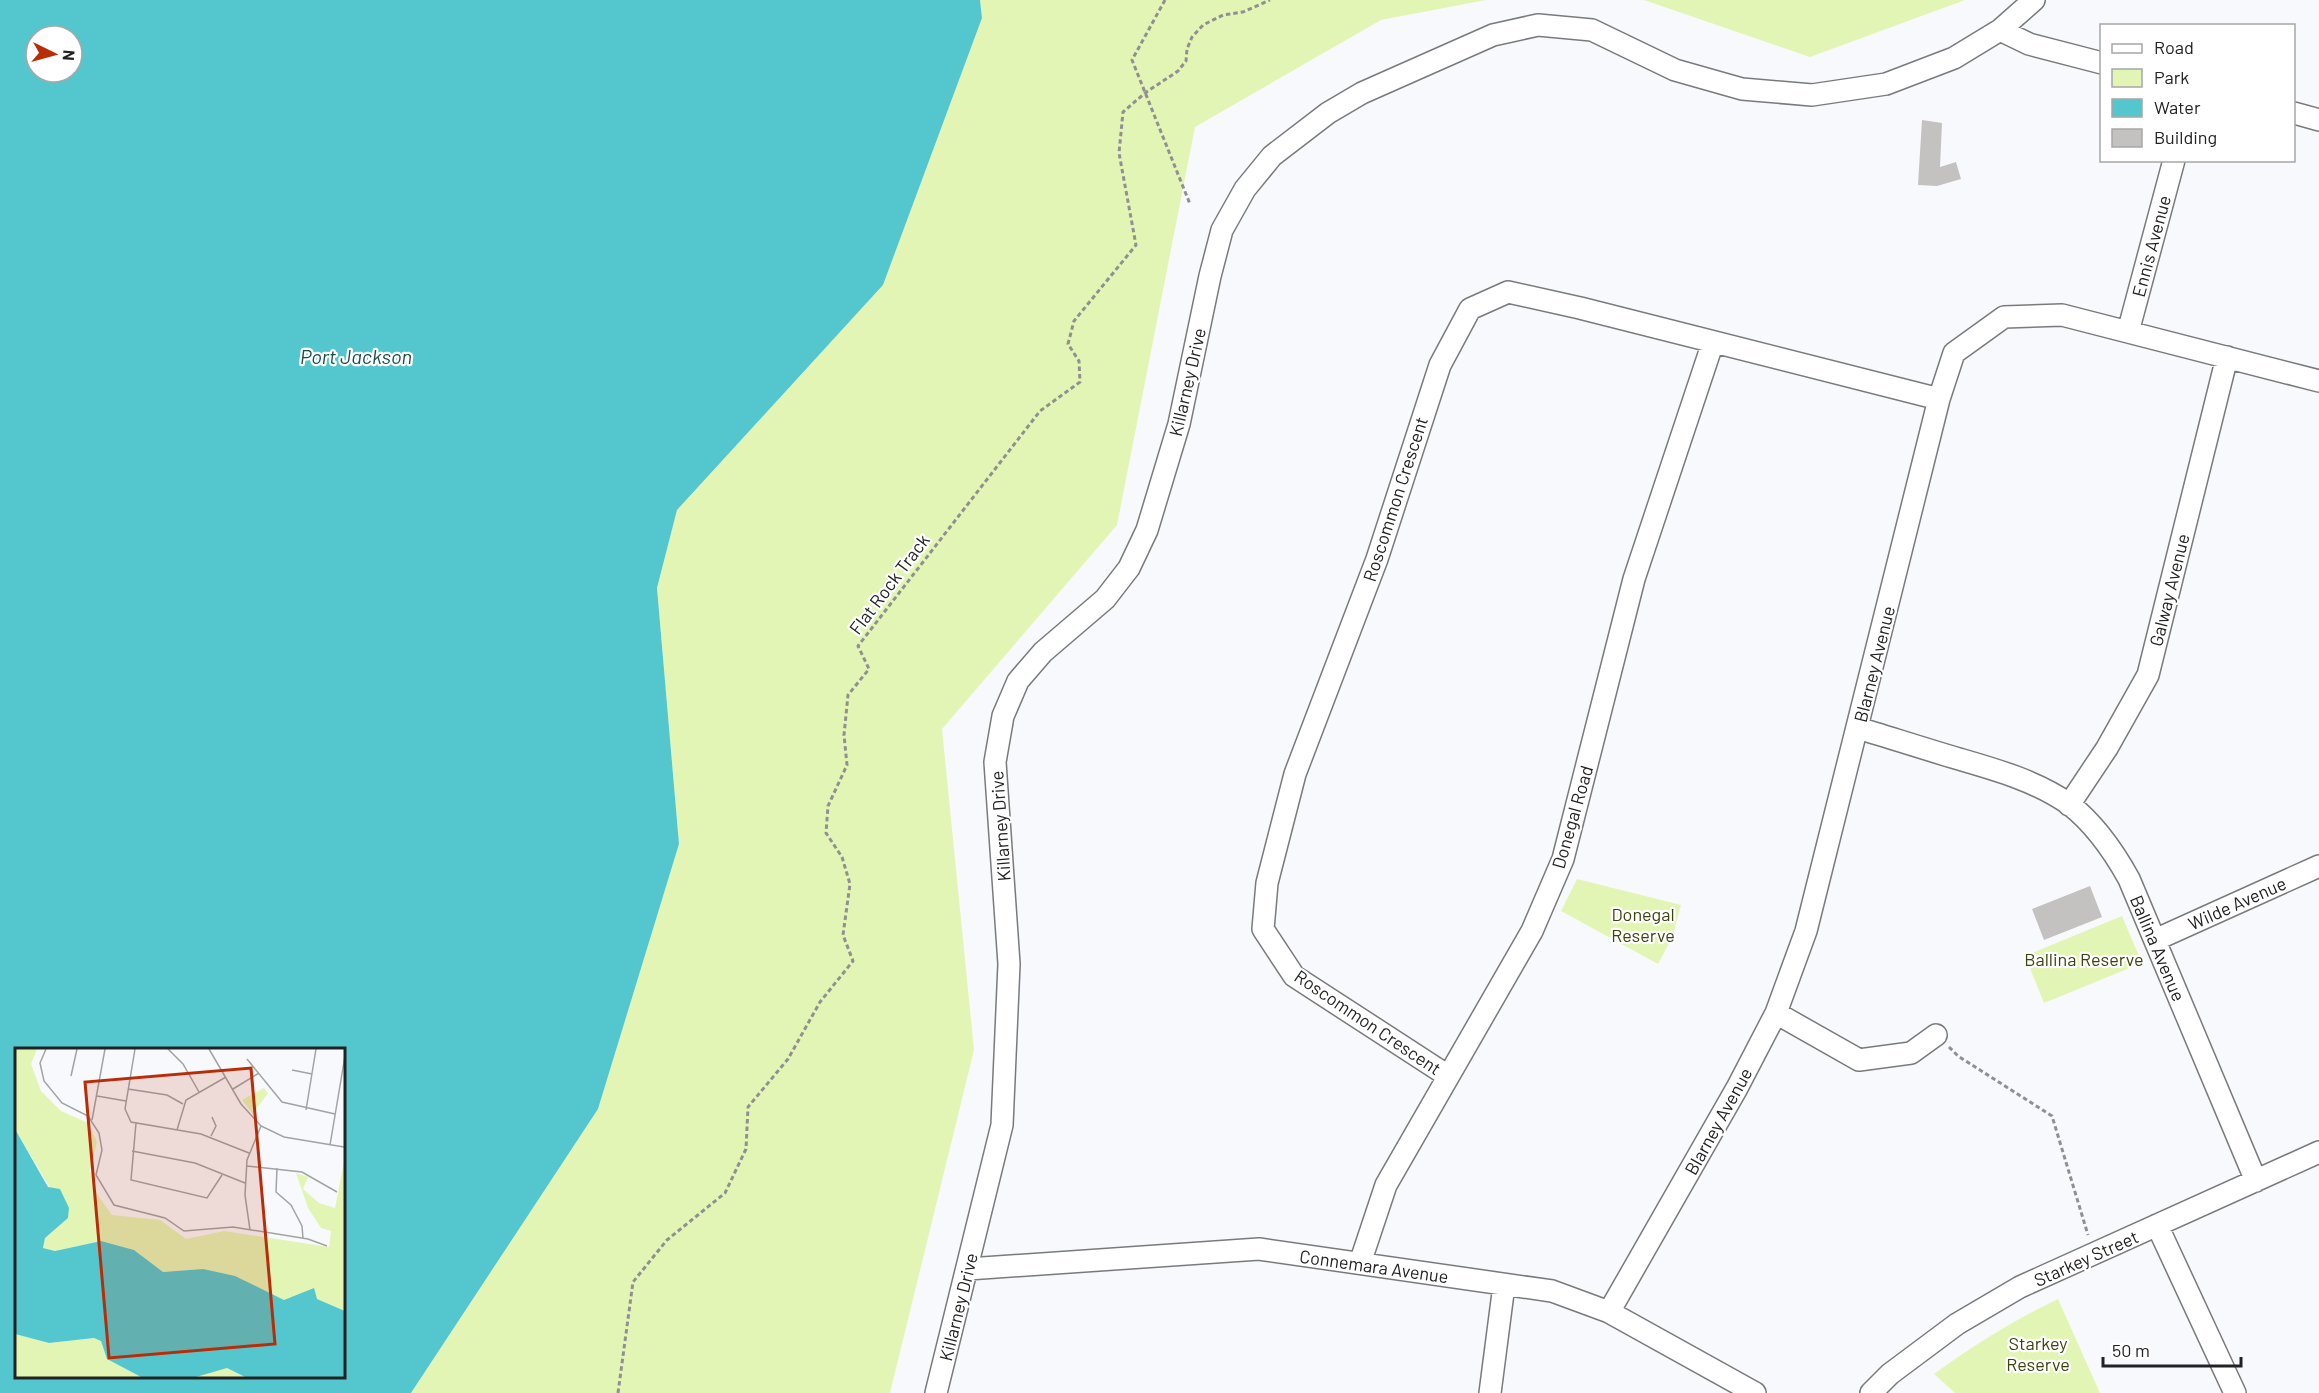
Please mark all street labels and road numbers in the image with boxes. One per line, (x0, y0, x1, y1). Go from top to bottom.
street label: Ennis Avenue (2127, 193, 2175, 299)
street label: Killarney Drive (1164, 326, 1210, 438)
street label: Roscommon Crescent (1358, 414, 1432, 584)
street label: Flat Rock Track (844, 530, 934, 638)
street label: Galway Avenue (2144, 531, 2194, 649)
street label: Blarney Avenue (1849, 604, 1899, 724)
street label: Donegal Road (1547, 763, 1597, 871)
street label: Killarney Drive (985, 770, 1015, 882)
street label: Wilde Avenue (2185, 872, 2289, 934)
street label: Ballina Avenue (2126, 892, 2190, 1004)
street label: Roscommon Crescent (1291, 965, 1445, 1079)
street label: Blarney Avenue (1679, 1064, 1757, 1178)
street label: Starkey Street (2030, 1225, 2142, 1291)
street label: Connemara Avenue (1298, 1245, 1450, 1287)
street label: Killarney Drive (934, 1251, 982, 1363)

